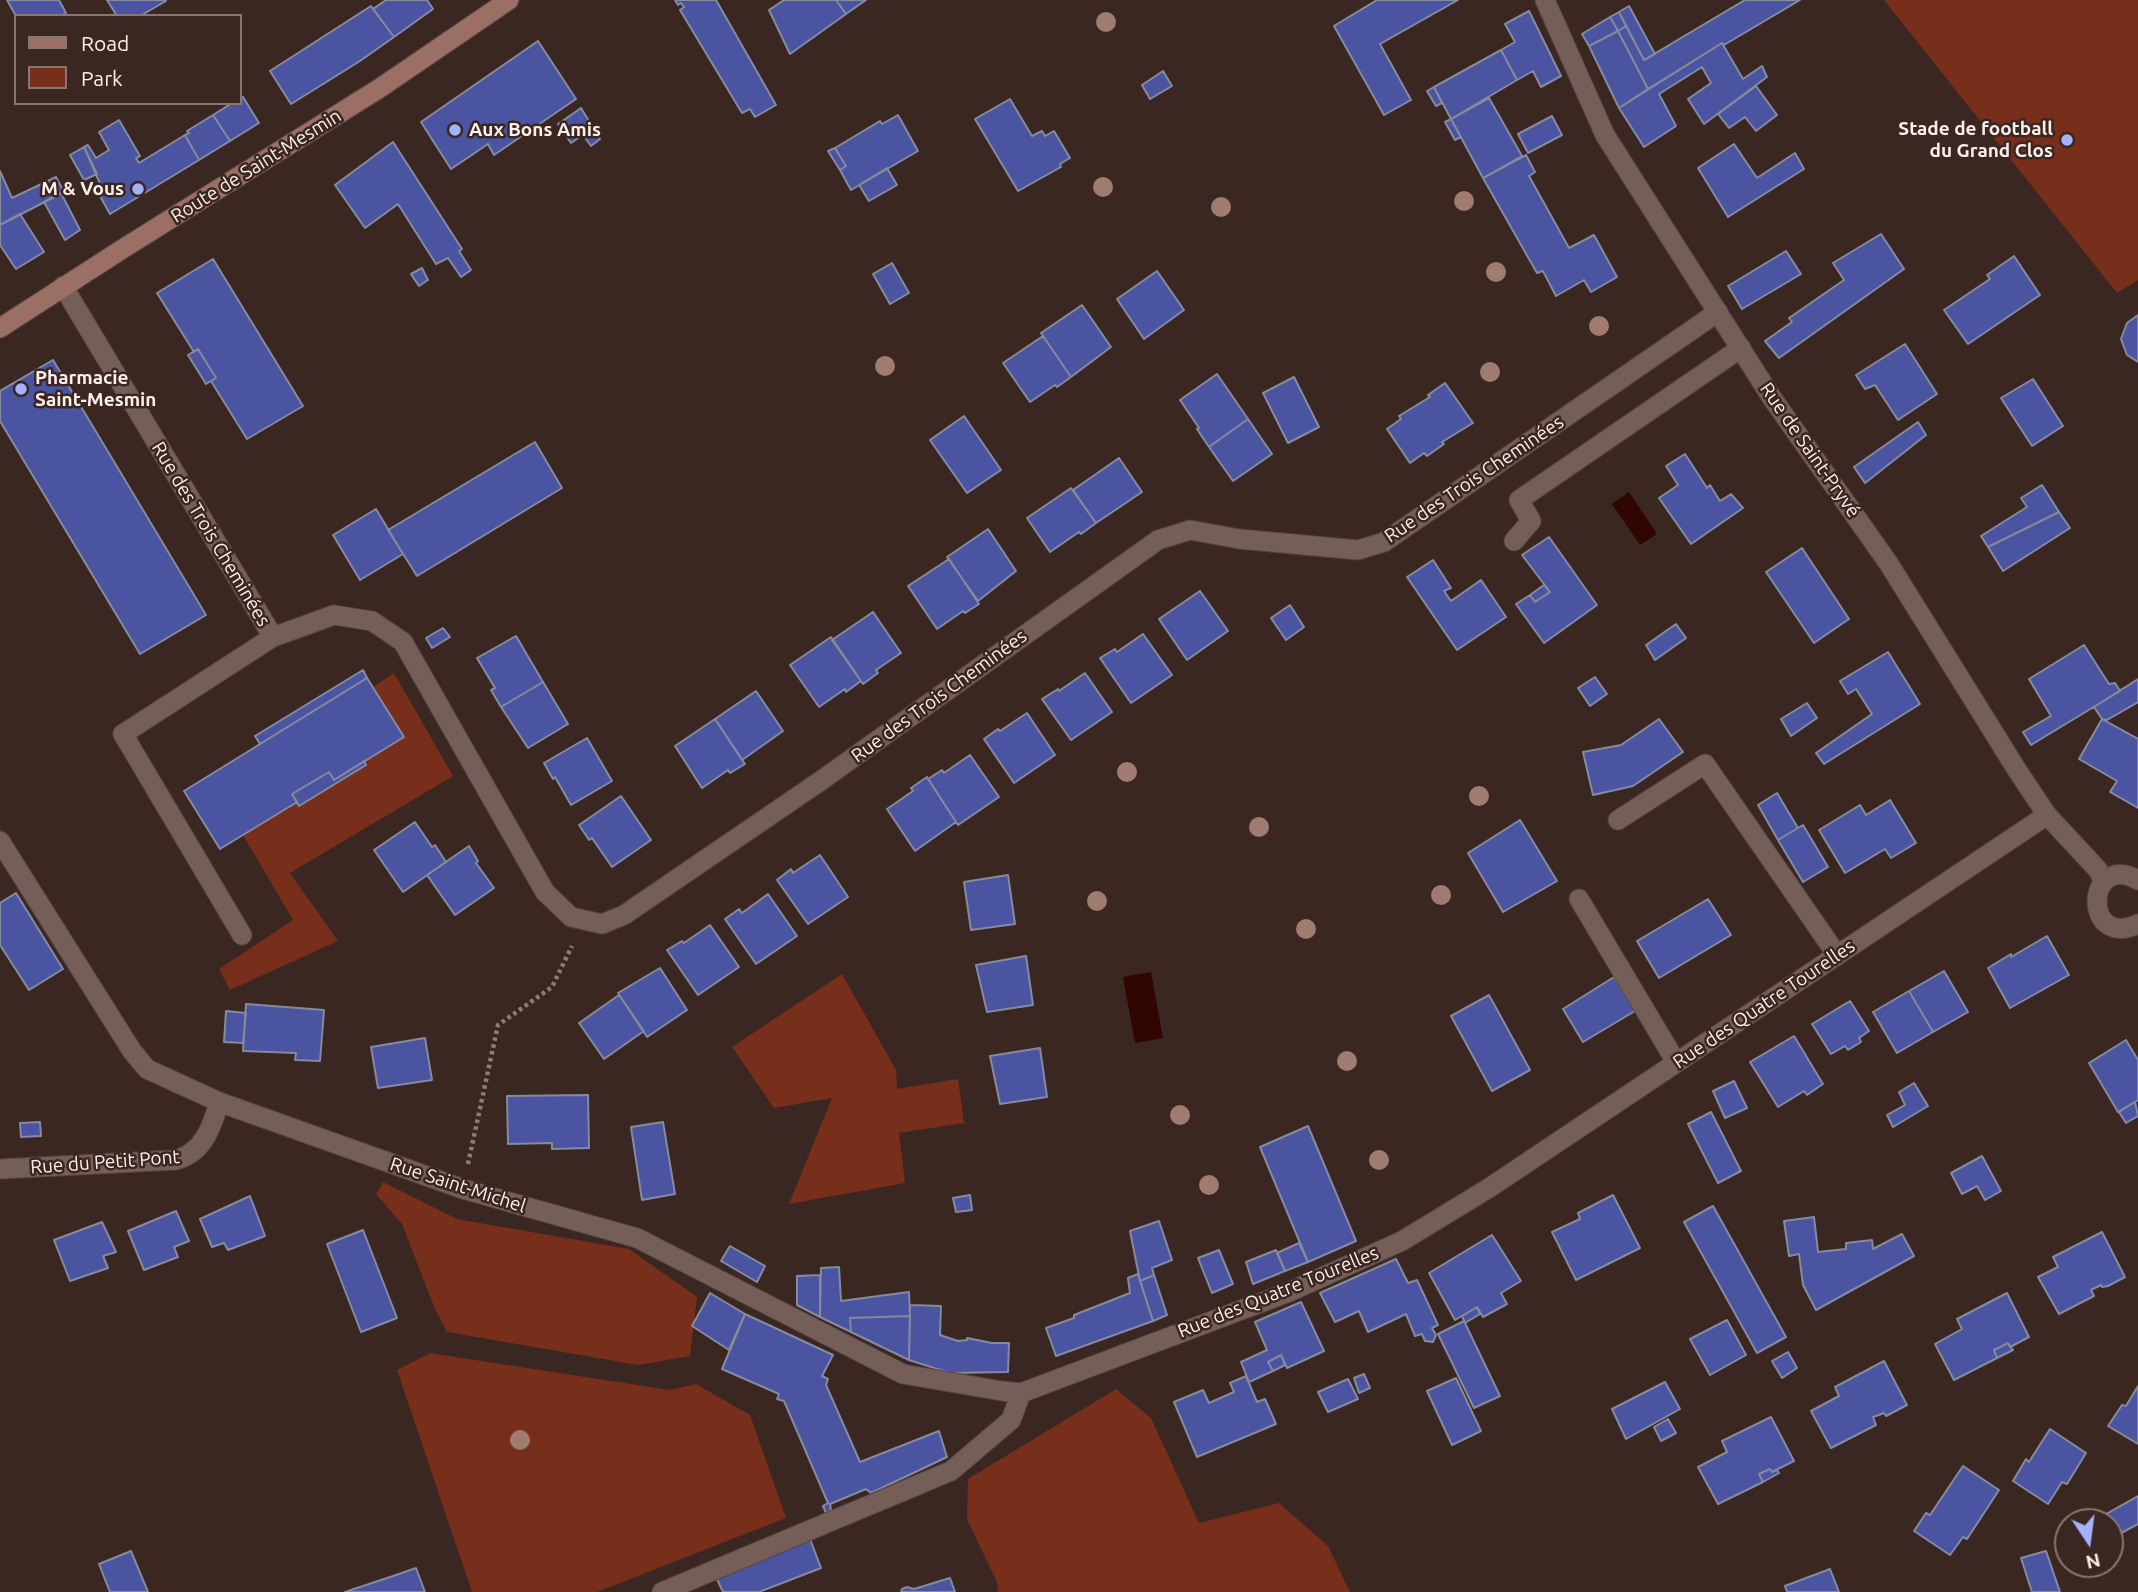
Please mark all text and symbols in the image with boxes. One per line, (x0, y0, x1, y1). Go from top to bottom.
legend (14, 14, 242, 105)
text: Road (81, 31, 129, 55)
text: Park (81, 66, 123, 90)
street label: Route de Saint-Mesmin (167, 104, 345, 228)
place label: Stade de football du Grand Clos (1898, 118, 2053, 162)
place label: Aux Bons Amis (469, 119, 601, 141)
marker: Aux Bons Amis (447, 122, 463, 138)
marker: Stade de football du Grand Clos (2059, 132, 2075, 148)
place label: M & Vous (41, 178, 124, 200)
marker: M & Vous (130, 181, 146, 197)
place label: Pharmacie Saint-Mesmin (35, 367, 156, 411)
street label: Rue de Saint-Pryvé (1755, 378, 1865, 522)
marker: Pharmacie Saint-Mesmin (13, 381, 29, 397)
street label: Rue des Trois Cheminées (1380, 410, 1568, 548)
street label: Rue des Trois Cheminées (147, 438, 275, 630)
street label: Rue des Trois Cheminées (847, 625, 1031, 767)
street label: Rue des Quatre Tourelles (1669, 935, 1859, 1073)
street label: Rue du Petit Pont (29, 1145, 181, 1179)
street label: Rue Saint-Michel (387, 1152, 529, 1218)
street label: Rue des Quatre Tourelles (1174, 1241, 1382, 1343)
north arrow (2054, 1508, 2124, 1578)
text: N (2084, 1549, 2103, 1574)

